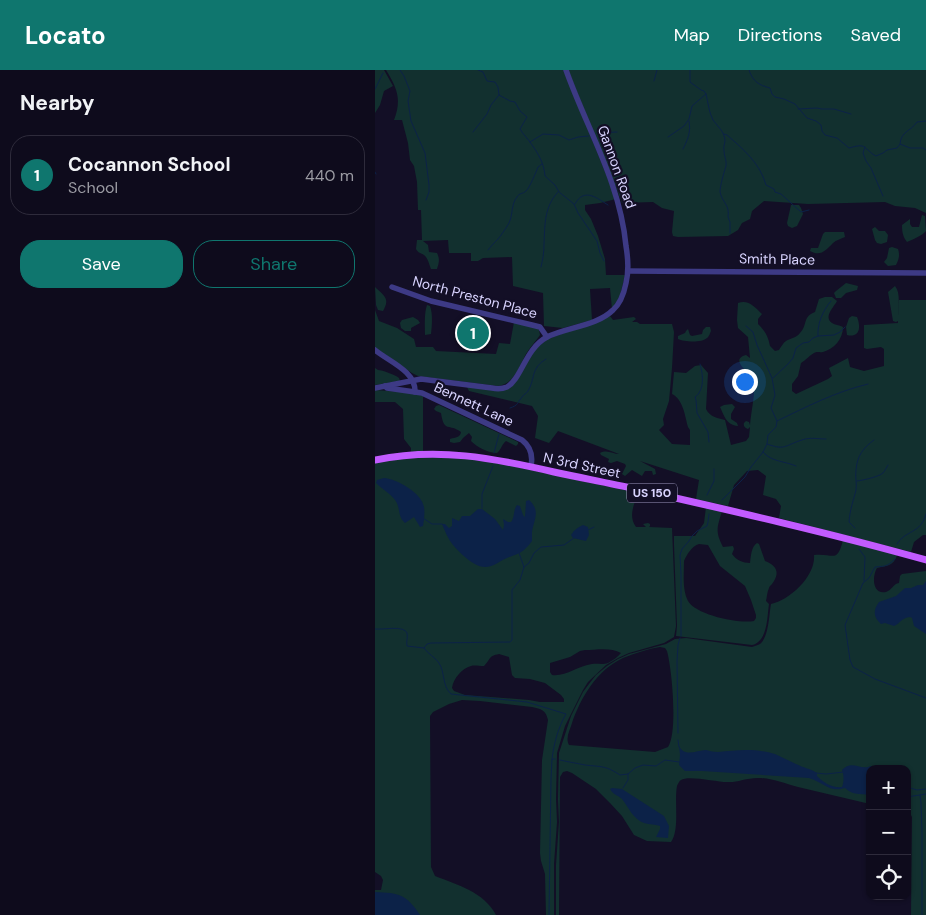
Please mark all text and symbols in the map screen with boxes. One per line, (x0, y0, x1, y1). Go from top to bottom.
text: Locato (25, 20, 106, 51)
text: Map (674, 23, 710, 47)
text: Directions (738, 23, 823, 47)
text: Saved (851, 23, 901, 47)
text: Nearby (20, 89, 94, 117)
street label: Gannon Road (594, 123, 640, 211)
text: Cocannon School (68, 152, 231, 177)
text: 1 (34, 165, 40, 186)
text: 440 m (305, 165, 354, 186)
text: School (68, 177, 118, 198)
button: Save (20, 240, 183, 288)
button: Share (193, 240, 355, 288)
street label: Smith Place (739, 249, 815, 269)
street label: North Preston Place (411, 272, 539, 322)
pin: 1 (457, 314, 489, 352)
your location (732, 369, 758, 395)
street label: Bennett Lane (431, 378, 517, 430)
street label: N 3rd Street (542, 448, 622, 482)
road number: US 150 (627, 483, 677, 502)
map controls (866, 765, 911, 900)
button: + (866, 765, 911, 810)
button: − (866, 810, 911, 855)
button: locate (866, 855, 911, 900)

